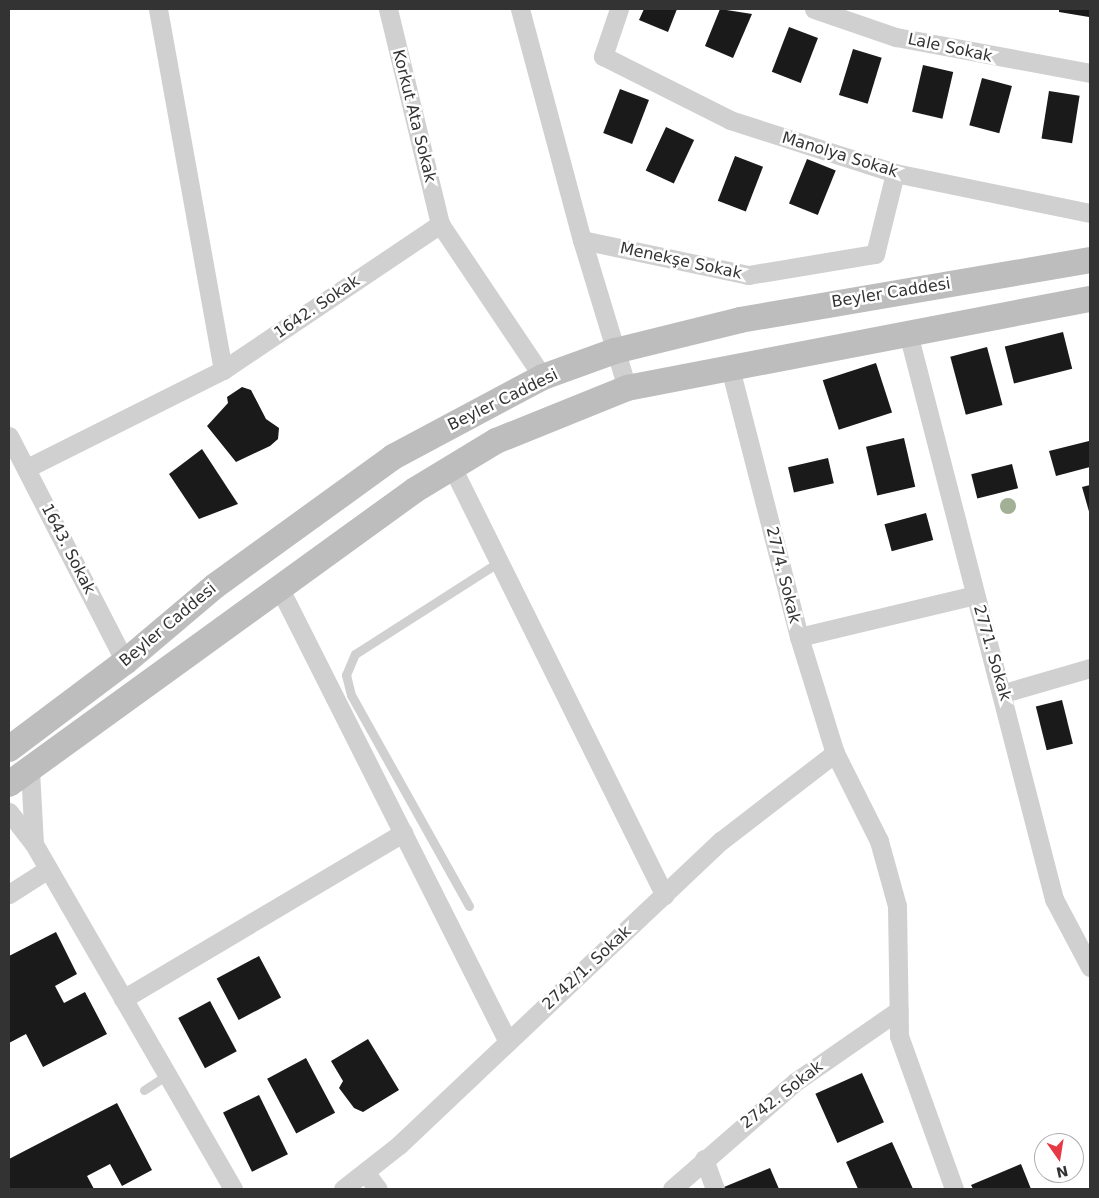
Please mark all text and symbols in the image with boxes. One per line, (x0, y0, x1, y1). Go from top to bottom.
street label: Lale Sokak (906, 30, 994, 66)
street label: Korkut Ata Sokak (388, 48, 440, 184)
street label: Manolya Sokak (780, 128, 900, 182)
street label: Menekşe Sokak (618, 239, 744, 283)
street label: 1642. Sokak (271, 271, 363, 343)
street label: Beyler Caddesi (830, 274, 952, 312)
street label: Beyler Caddesi (445, 365, 561, 435)
street label: 1643. Sokak (37, 501, 99, 597)
street label: 2774. Sokak (762, 525, 804, 625)
street label: Beyler Caddesi (116, 579, 220, 671)
street label: 2771. Sokak (969, 603, 1015, 703)
street label: 2742/1. Sokak (539, 922, 635, 1014)
street label: 2742. Sokak (737, 1057, 827, 1133)
north arrow (1034, 1133, 1084, 1183)
text: N (1055, 1163, 1070, 1181)

